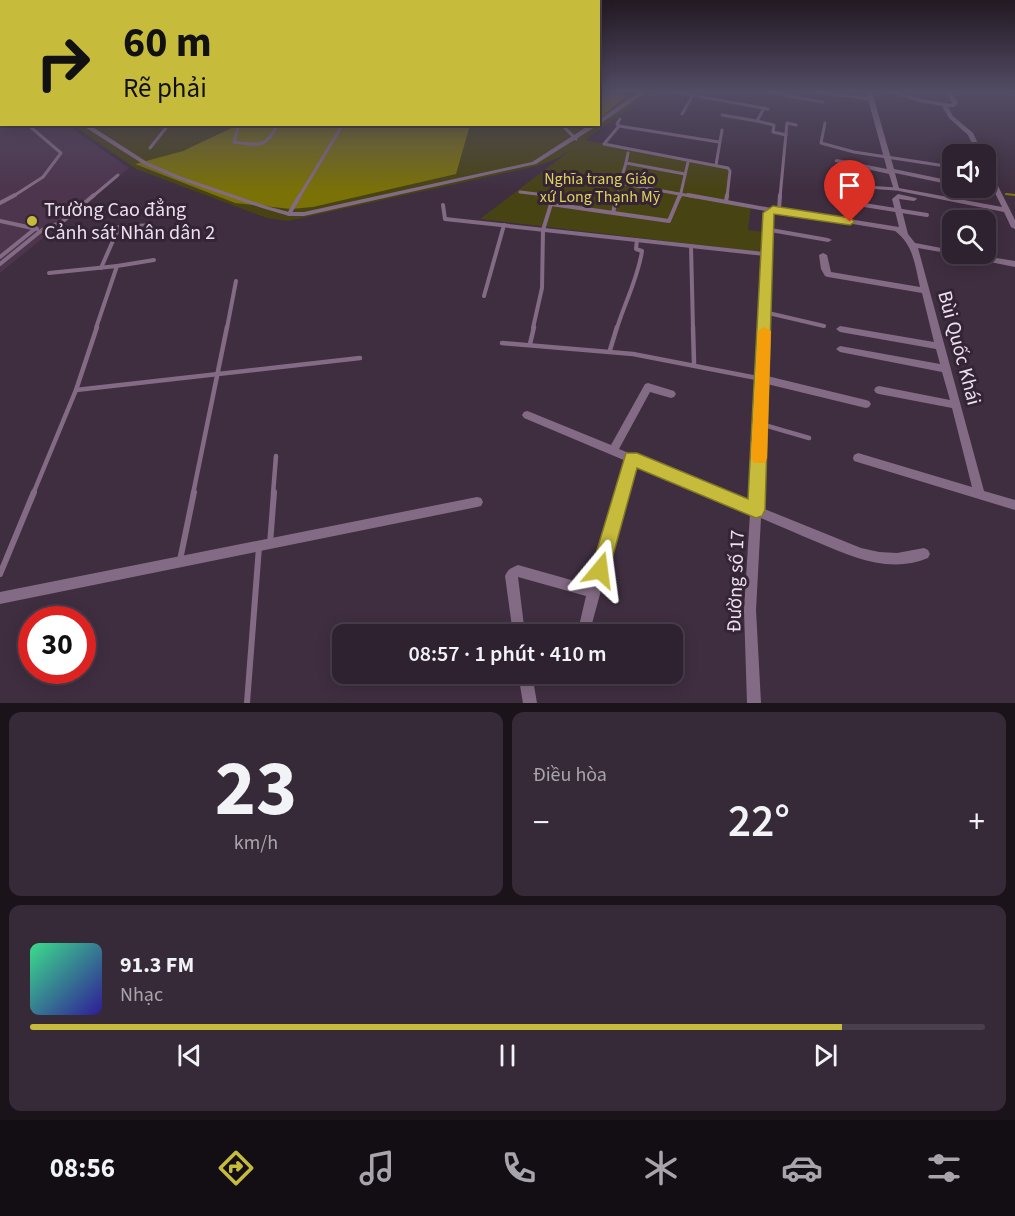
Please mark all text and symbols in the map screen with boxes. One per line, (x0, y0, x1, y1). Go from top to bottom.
text: 60 m (123, 13, 212, 73)
icon: right (24, 24, 102, 102)
text: Rẽ phải (123, 69, 207, 108)
map controls (942, 144, 996, 264)
button: sound (942, 144, 996, 198)
pin (824, 160, 875, 222)
park label: Nghĩa trang Giáo xứ Long Thạnh Mỹ (540, 168, 661, 208)
icon: arrive (833, 169, 866, 202)
place label: Trường Cao đẳng Cảnh sát Nhân dân 2 (44, 196, 215, 247)
button: search (942, 210, 996, 264)
marker: Trường Cao đẳng Cảnh sát Nhân dân 2 (25, 214, 39, 228)
street label: Bùi Quốc Khái (930, 288, 988, 408)
street label: Đường số 17 (720, 529, 752, 633)
position arrow (568, 538, 632, 602)
speed limit sign: 30 (18, 606, 96, 684)
text: 08:57 · 1 phút · 410 m (408, 638, 607, 670)
text: 23 (215, 734, 297, 845)
text: Điều hòa (533, 761, 607, 789)
text: 22° (728, 790, 790, 854)
text: − (533, 799, 549, 846)
text: + (969, 799, 985, 846)
text: km/h (234, 829, 278, 857)
text: 91.3 FM (120, 949, 194, 981)
text: Nhạc (120, 981, 163, 1009)
icon: previous (173, 1039, 206, 1072)
icon: pause (491, 1039, 524, 1072)
icon: next (809, 1039, 842, 1072)
icon: directions (215, 1147, 257, 1189)
icon: music (356, 1147, 398, 1189)
icon: phone (498, 1147, 540, 1189)
icon: climate (640, 1147, 682, 1189)
icon: car (781, 1147, 823, 1189)
icon: filters (923, 1147, 965, 1189)
text: 08:56 (50, 1149, 115, 1188)

